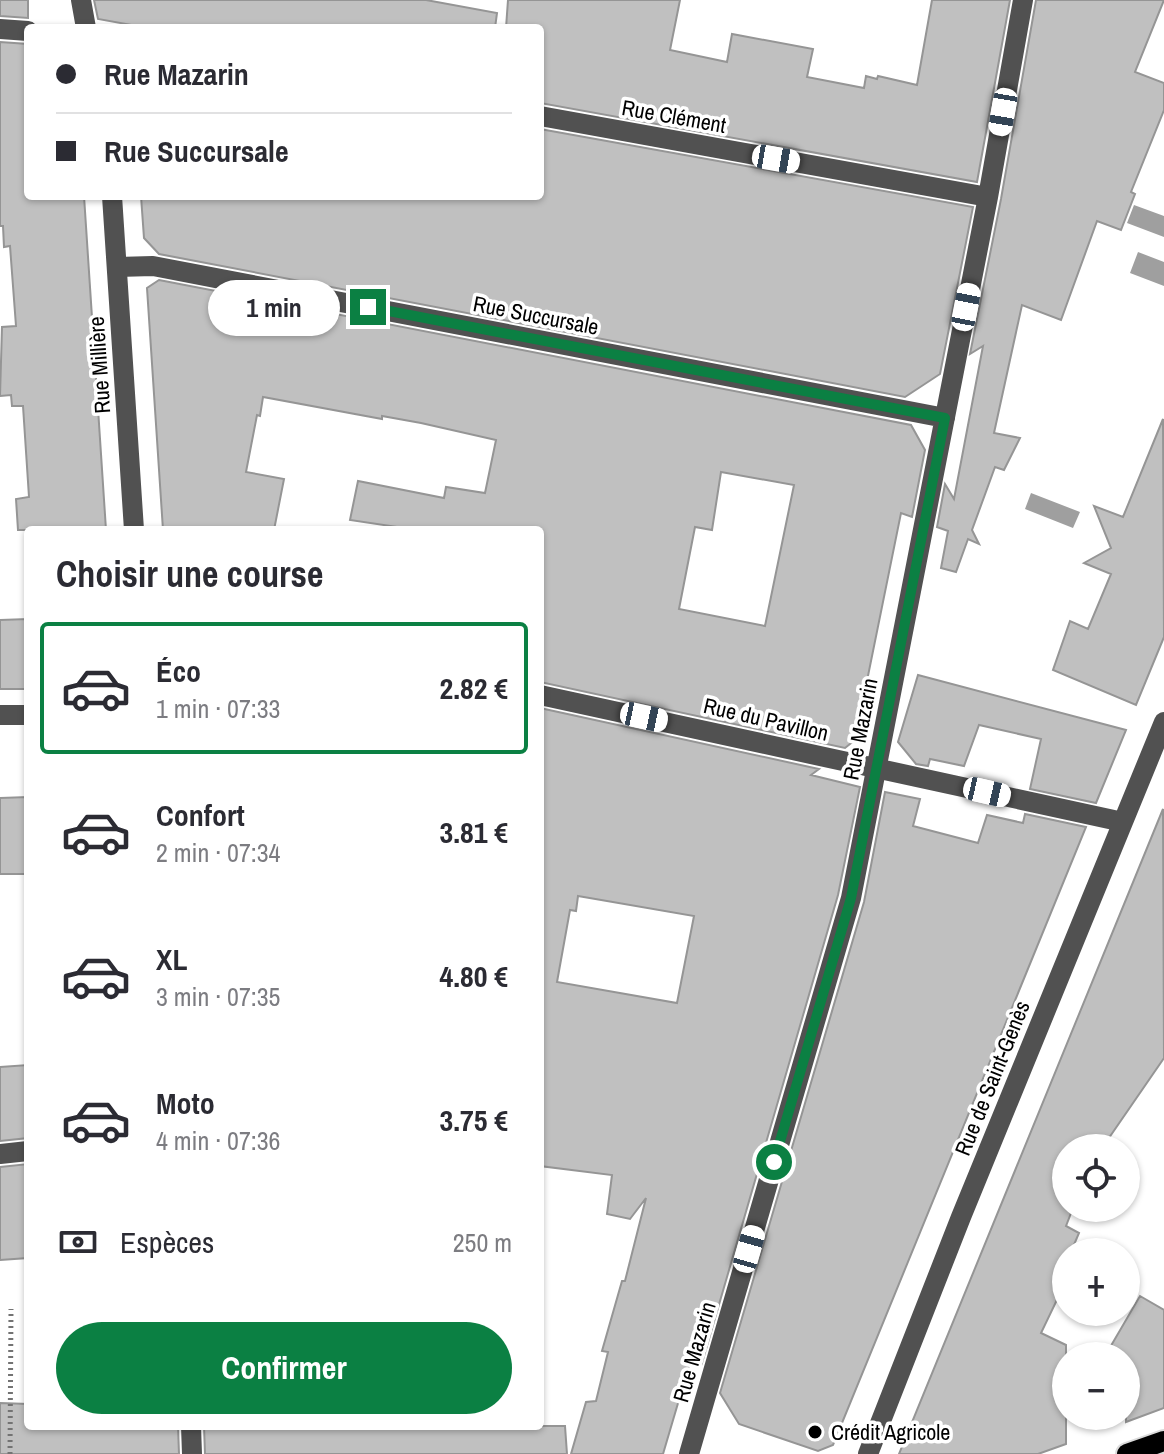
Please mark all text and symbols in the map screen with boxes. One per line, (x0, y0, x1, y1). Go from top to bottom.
text: Rue Mazarin (104, 54, 249, 94)
car (987, 86, 1019, 138)
street label: Rue Clément (620, 92, 728, 140)
text: Rue Succursale (104, 131, 289, 171)
car (750, 143, 802, 175)
callout: 1 min (208, 279, 340, 335)
car (950, 281, 982, 333)
street label: Rue Succursale (471, 288, 601, 342)
route end (350, 289, 386, 325)
text: 1 min (246, 290, 302, 325)
street label: Rue Millière (81, 315, 117, 415)
text: Choisir une course (56, 550, 323, 598)
text: Éco (156, 651, 201, 691)
icon: car (60, 652, 132, 724)
text: 2.82 € (440, 668, 508, 708)
street label: Rue Mazarin (835, 675, 885, 783)
street label: Rue du Pavillon (701, 690, 831, 748)
text: 1 min · 07:33 (156, 691, 280, 726)
car (618, 700, 670, 734)
car (961, 775, 1013, 809)
text: Confort (156, 795, 245, 835)
icon: car (60, 796, 132, 868)
text: 3.81 € (440, 812, 508, 852)
text: 2 min · 07:34 (156, 835, 280, 870)
text: XL (156, 939, 187, 979)
icon: car (60, 940, 132, 1012)
text: 4.80 € (440, 956, 508, 996)
text: 3 min · 07:35 (156, 979, 280, 1014)
street label: Rue de Saint-Genès (947, 996, 1037, 1160)
text: Moto (156, 1083, 215, 1123)
icon: car (60, 1084, 132, 1156)
text: 3.75 € (440, 1100, 508, 1140)
text: 4 min · 07:36 (156, 1123, 280, 1158)
map controls (1052, 1134, 1140, 1430)
button: locate (1052, 1134, 1140, 1222)
route start (756, 1144, 792, 1180)
icon: cash (56, 1220, 100, 1264)
text: Espèces (120, 1222, 214, 1262)
car (731, 1223, 767, 1275)
text: 250 m (453, 1225, 512, 1260)
button: + (1052, 1238, 1140, 1326)
street label: Rue Mazarin (665, 1298, 723, 1406)
button: Confirmer (56, 1322, 512, 1414)
button: − (1052, 1342, 1140, 1430)
place label: Crédit Agricole (831, 1417, 950, 1447)
marker: Crédit Agricole (806, 1423, 824, 1441)

